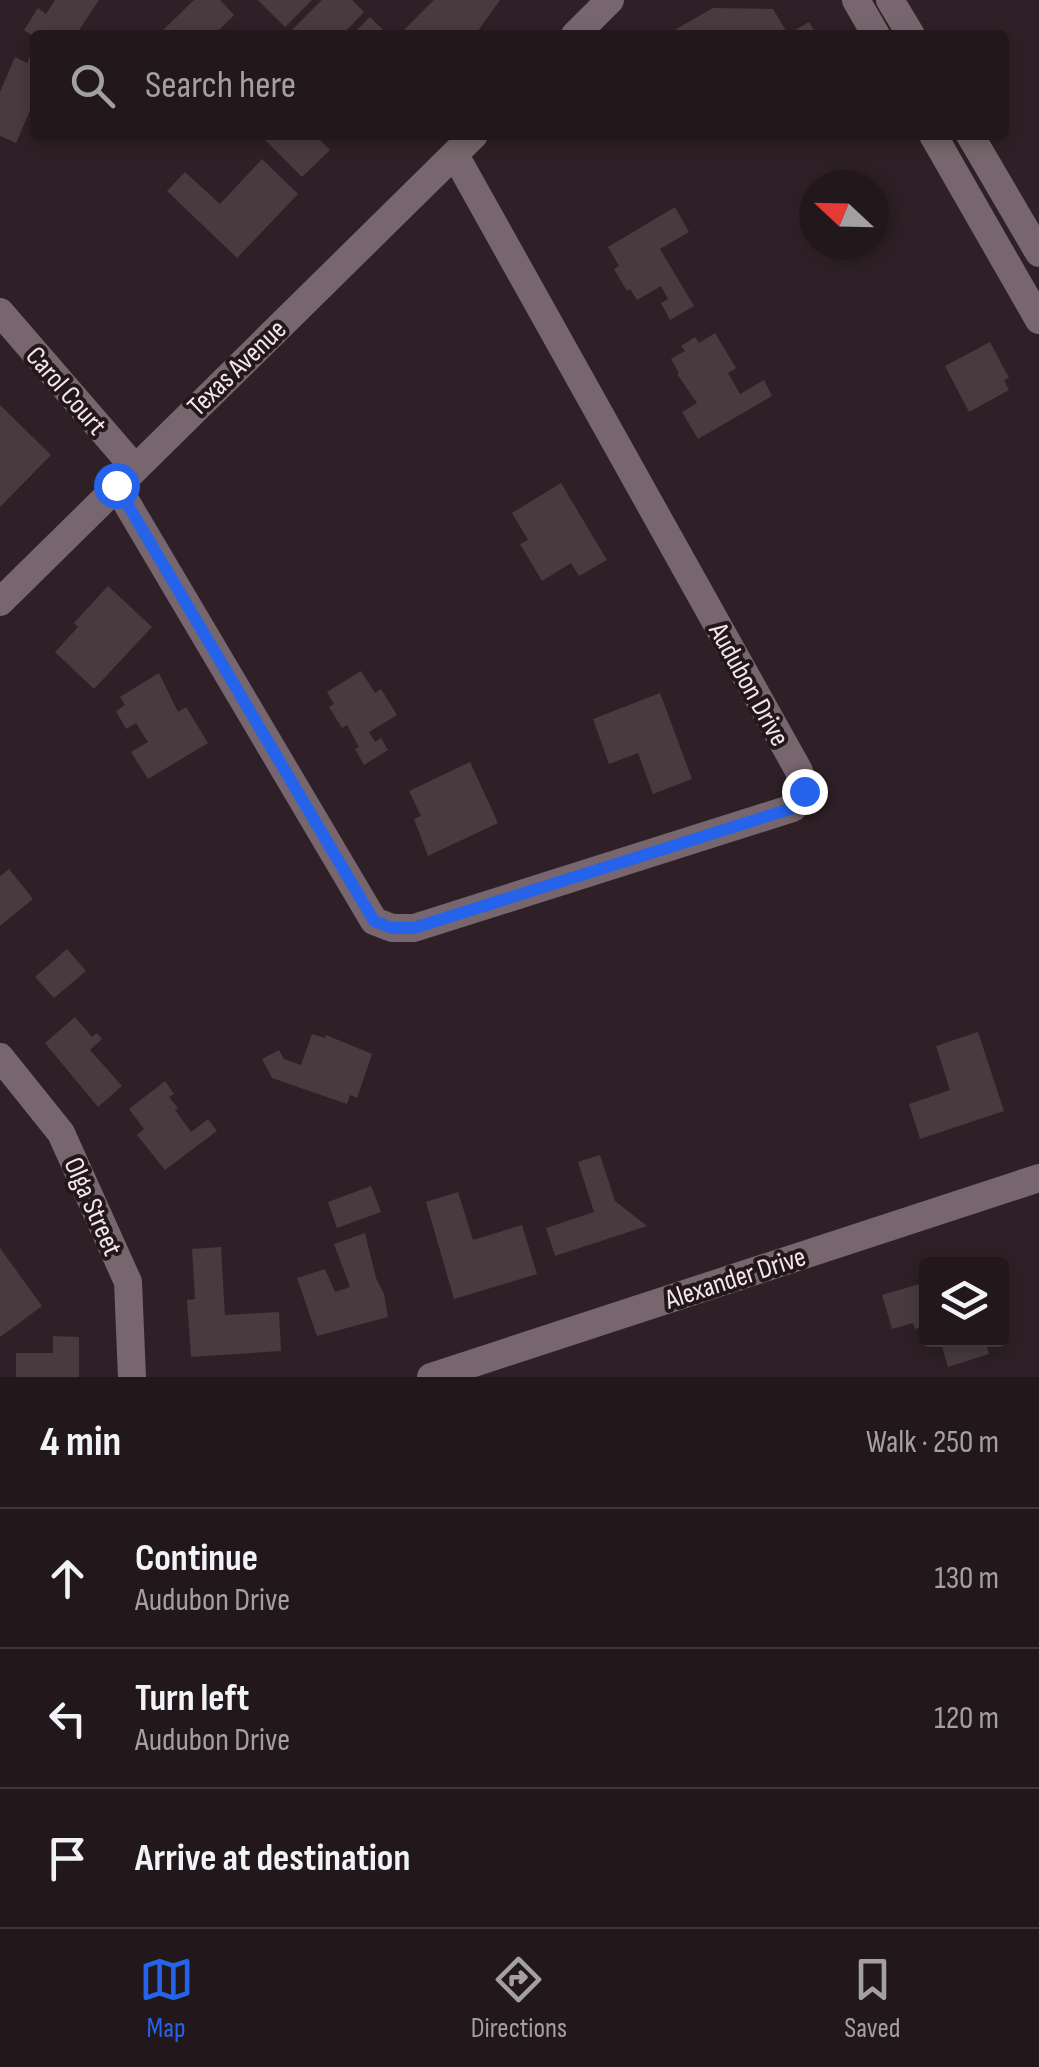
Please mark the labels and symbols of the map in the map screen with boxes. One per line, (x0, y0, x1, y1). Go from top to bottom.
north arrow (799, 170, 889, 260)
street label: Texas Avenue (181, 313, 293, 423)
street label: Carol Court (19, 340, 113, 442)
route start (94, 463, 140, 509)
street label: Audubon Drive (701, 617, 796, 752)
route end (782, 769, 828, 815)
street label: Olga Street (56, 1152, 129, 1261)
street label: Alexander Drive (660, 1240, 810, 1317)

